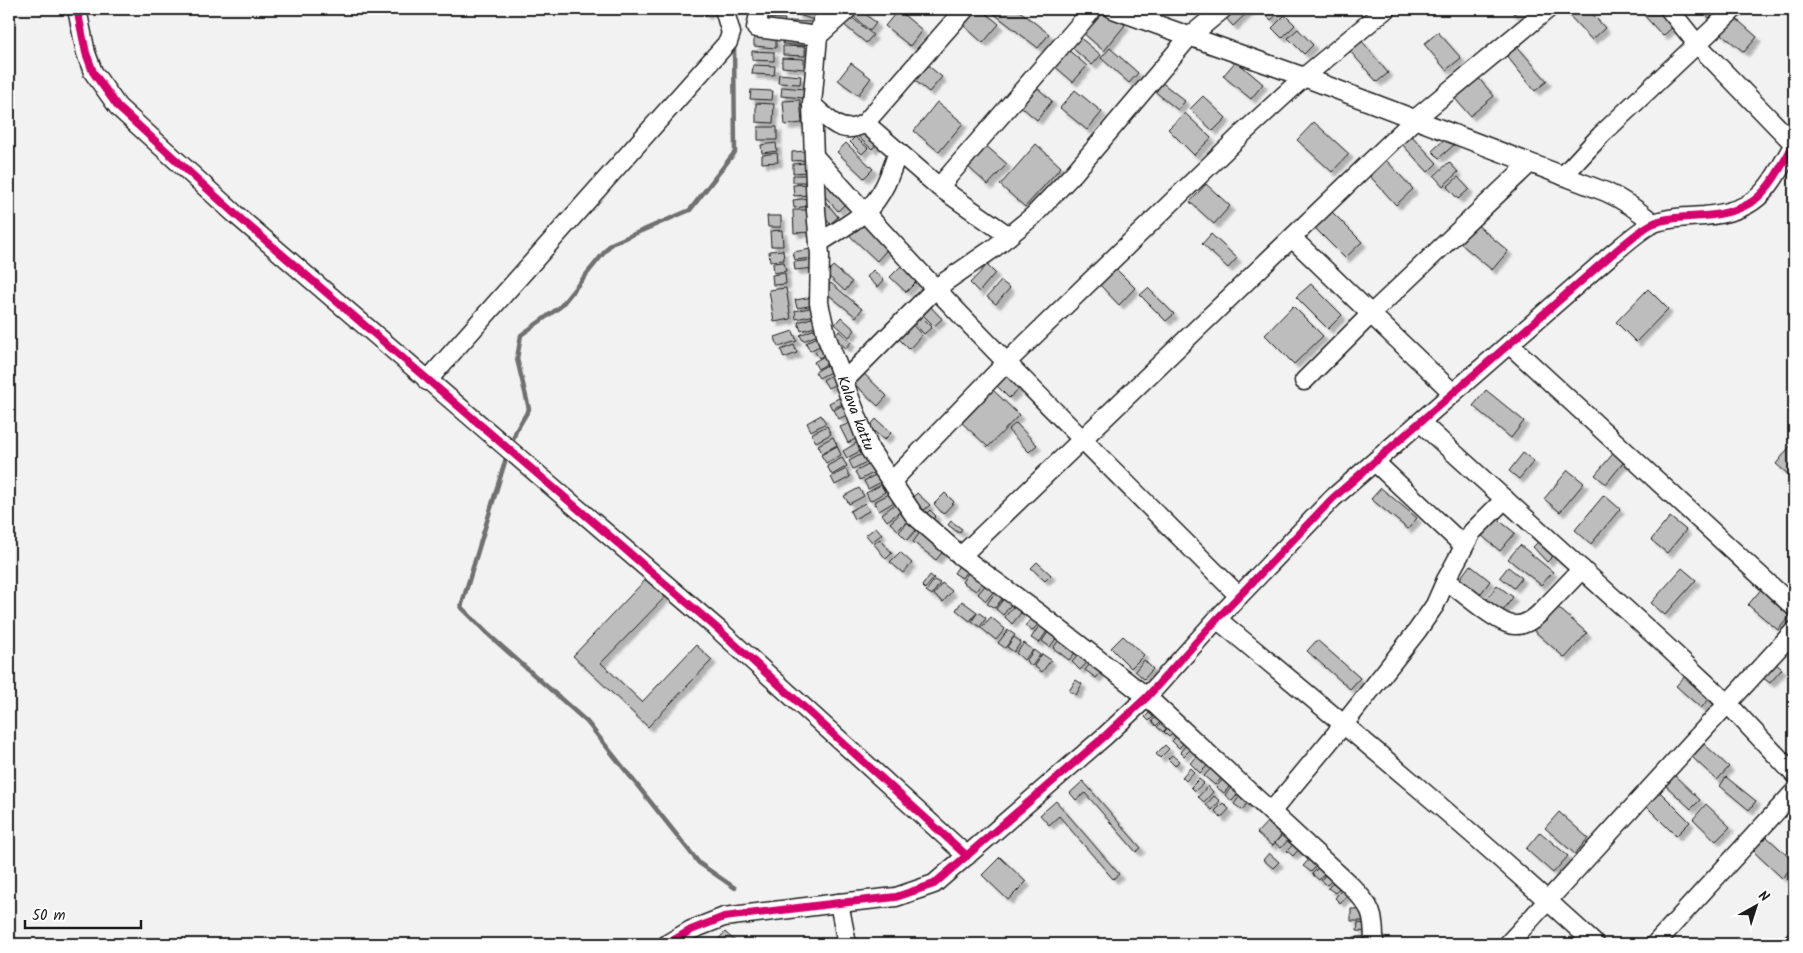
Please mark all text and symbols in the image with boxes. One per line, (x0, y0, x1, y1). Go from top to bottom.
street label: Kalava kattu (830, 372, 880, 455)
north arrow (1730, 880, 1780, 930)
text: N (1753, 885, 1774, 908)
scale bar (25, 898, 141, 930)
text: 50 m (32, 904, 66, 928)

